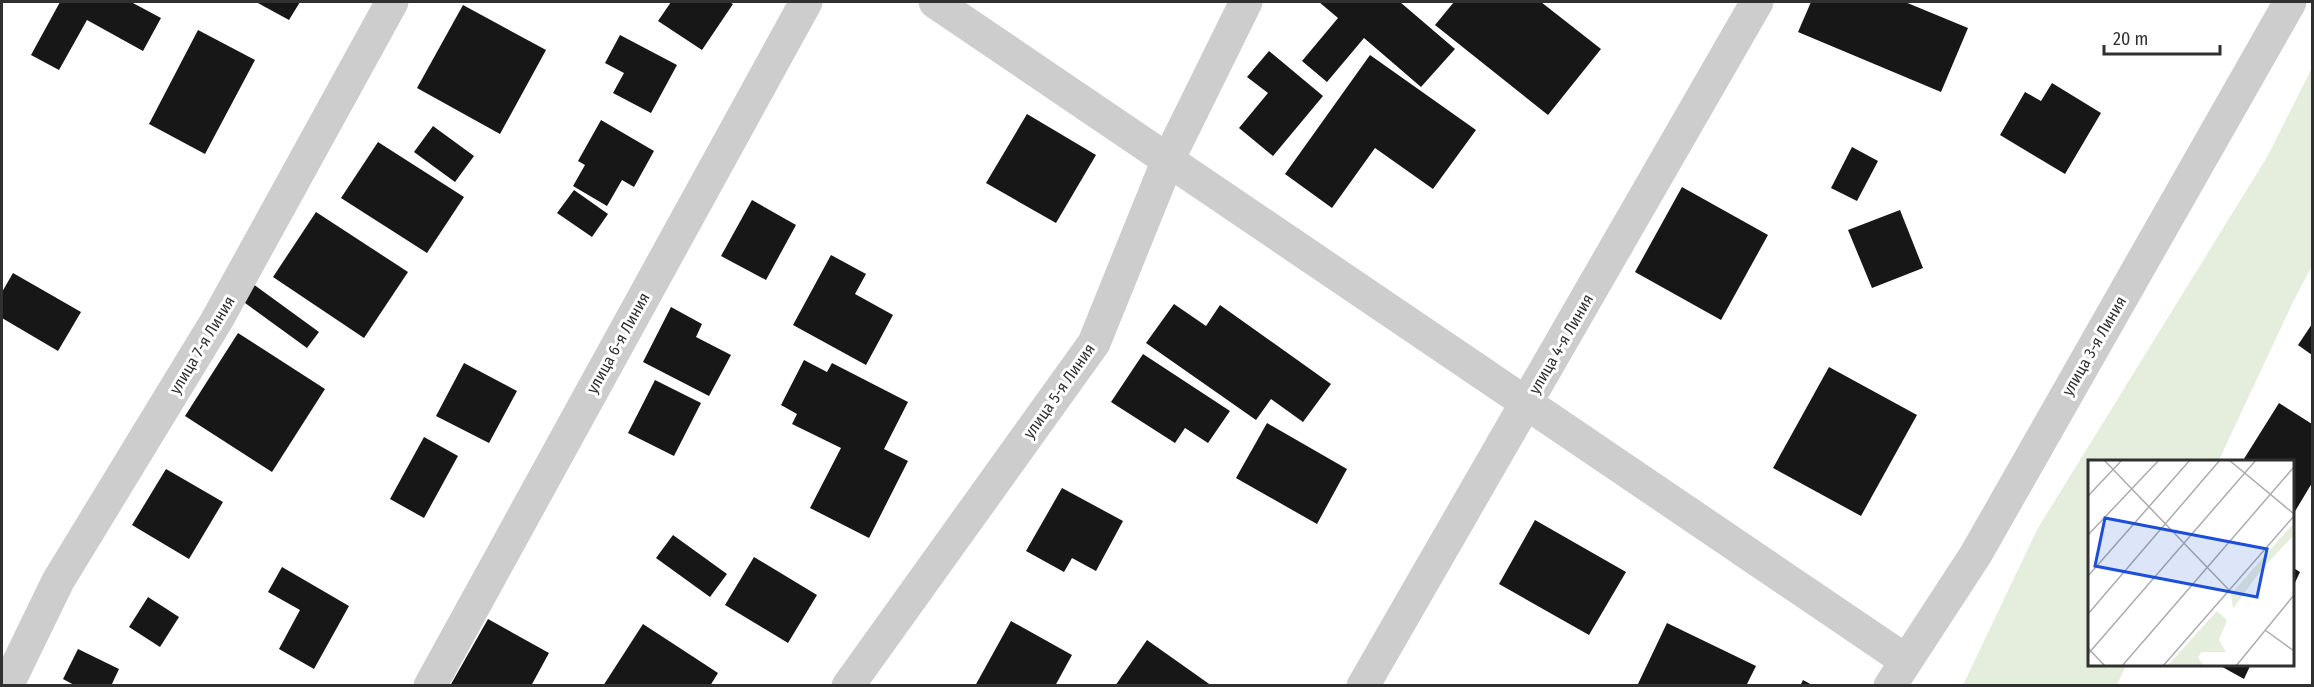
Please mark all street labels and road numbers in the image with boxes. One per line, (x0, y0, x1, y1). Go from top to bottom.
street label: улица 6-я Линия (582, 289, 654, 397)
street label: улица 4-я Линия (1525, 291, 1597, 397)
street label: улица 7-я Линия (165, 293, 239, 397)
street label: улица 3-я Линия (2058, 293, 2130, 399)
street label: улица 5-я Линия (1019, 340, 1099, 442)

